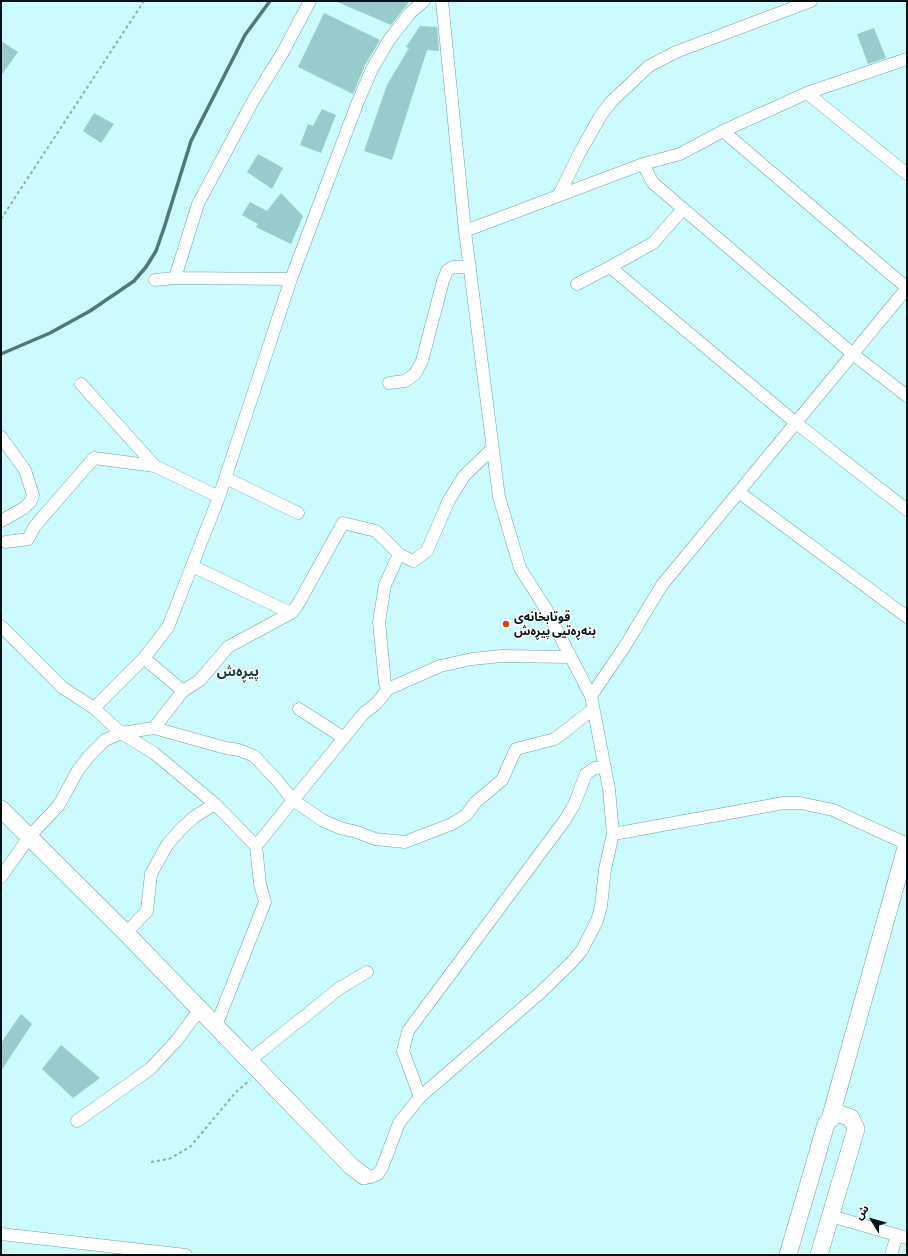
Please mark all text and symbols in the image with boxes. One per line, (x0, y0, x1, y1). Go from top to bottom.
place label: قوتابخانەی بنەڕەتیی پیڕەش (514, 610, 596, 638)
marker: قوتابخانەی بنەڕەتیی پیڕەش (501, 619, 511, 629)
district label: پیڕەش (217, 664, 259, 680)
north arrow (852, 1200, 892, 1240)
text: ش (853, 1203, 871, 1222)

